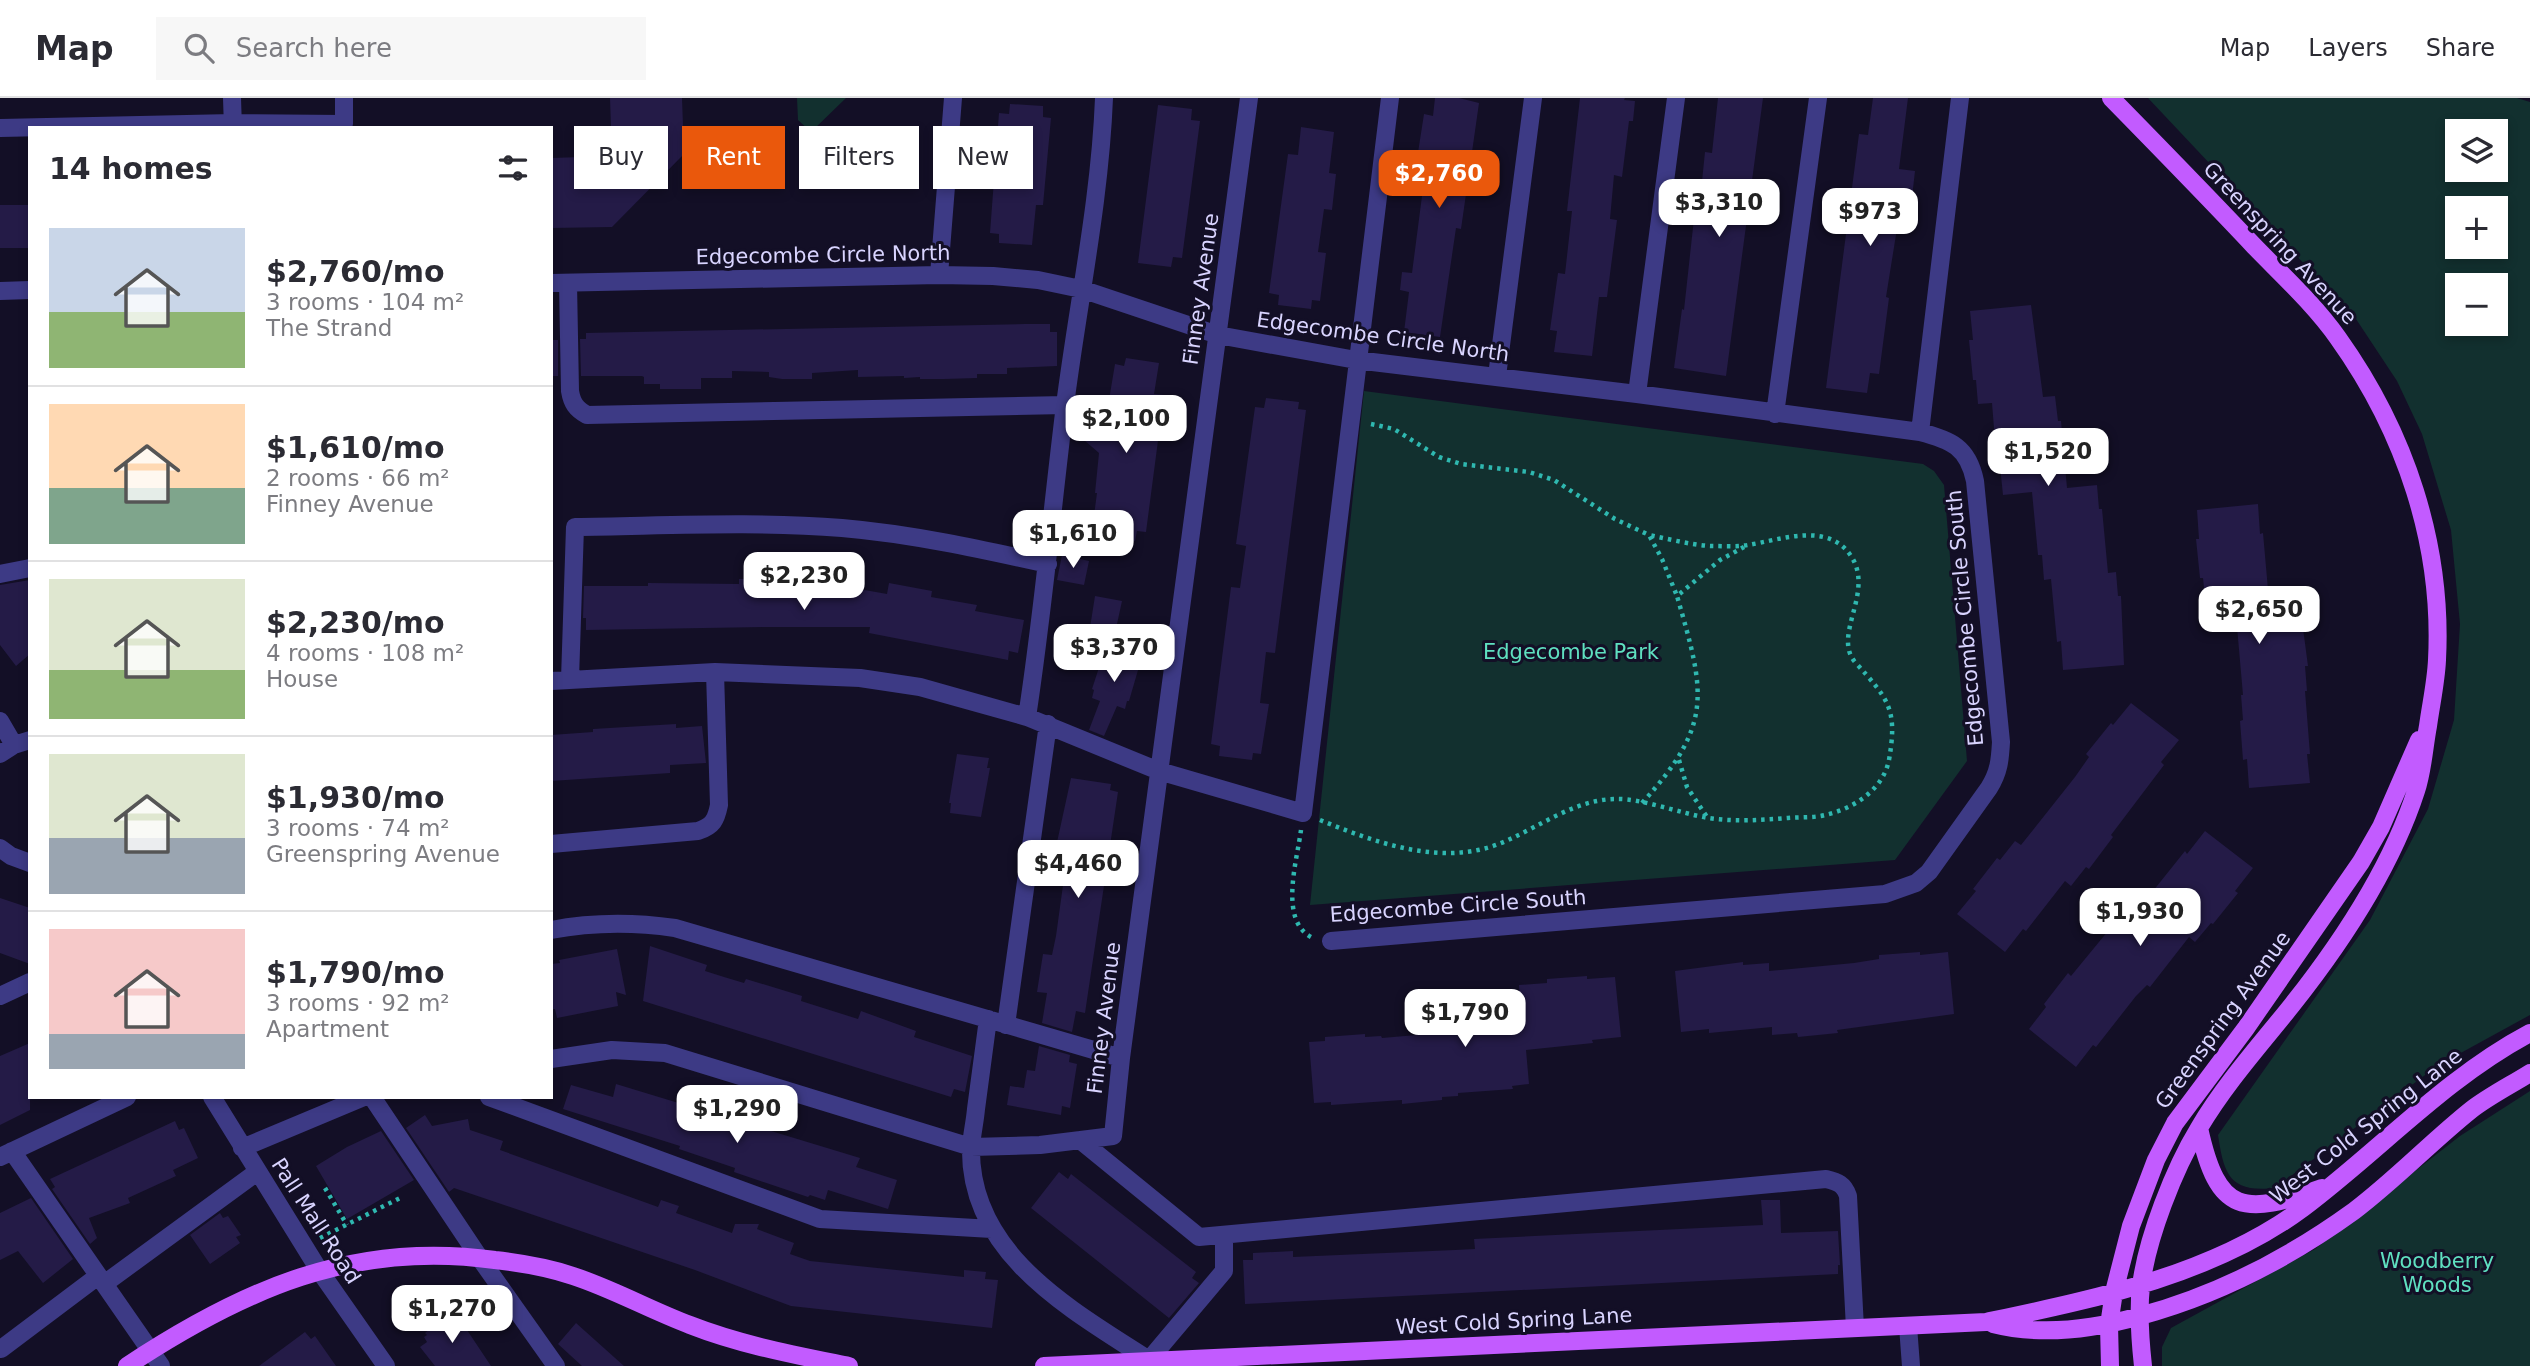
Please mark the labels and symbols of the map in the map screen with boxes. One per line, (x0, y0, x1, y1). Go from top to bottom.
pin: $2,760 (1382, 150, 1496, 210)
street label: Greenspring Avenue (2198, 157, 2362, 329)
pin: $3,310 (1662, 180, 1776, 239)
pin: $973 (1829, 188, 1911, 248)
street label: Finney Avenue (1178, 212, 1224, 366)
street label: Edgecombe Circle North (695, 241, 951, 269)
street label: Edgecombe Circle North (1255, 307, 1511, 367)
pin: $2,100 (1069, 396, 1183, 455)
pin: $1,520 (1991, 428, 2105, 488)
street label: Edgecombe Circle South (1942, 489, 1988, 747)
pin: $1,610 (1016, 510, 1130, 570)
pin: $2,230 (747, 552, 861, 612)
pin: $2,650 (2202, 587, 2316, 646)
pin: $3,370 (1057, 624, 1171, 684)
park label: Edgecombe Park (1483, 640, 1660, 664)
pin: $4,460 (1021, 840, 1135, 900)
street label: Edgecombe Circle South (1329, 885, 1587, 927)
pin: $1,930 (2083, 888, 2197, 948)
street label: Greenspring Avenue (2150, 927, 2296, 1113)
street label: Finney Avenue (1083, 941, 1125, 1095)
pin: $1,790 (1408, 990, 1522, 1049)
street label: West Cold Spring Lane (2265, 1044, 2467, 1208)
pin: $1,290 (680, 1086, 794, 1145)
street label: Pall Mall Road (266, 1154, 366, 1288)
park label: Woodberry Woods (2380, 1249, 2494, 1297)
pin: $1,270 (395, 1286, 509, 1345)
street label: West Cold Spring Lane (1395, 1303, 1633, 1339)

